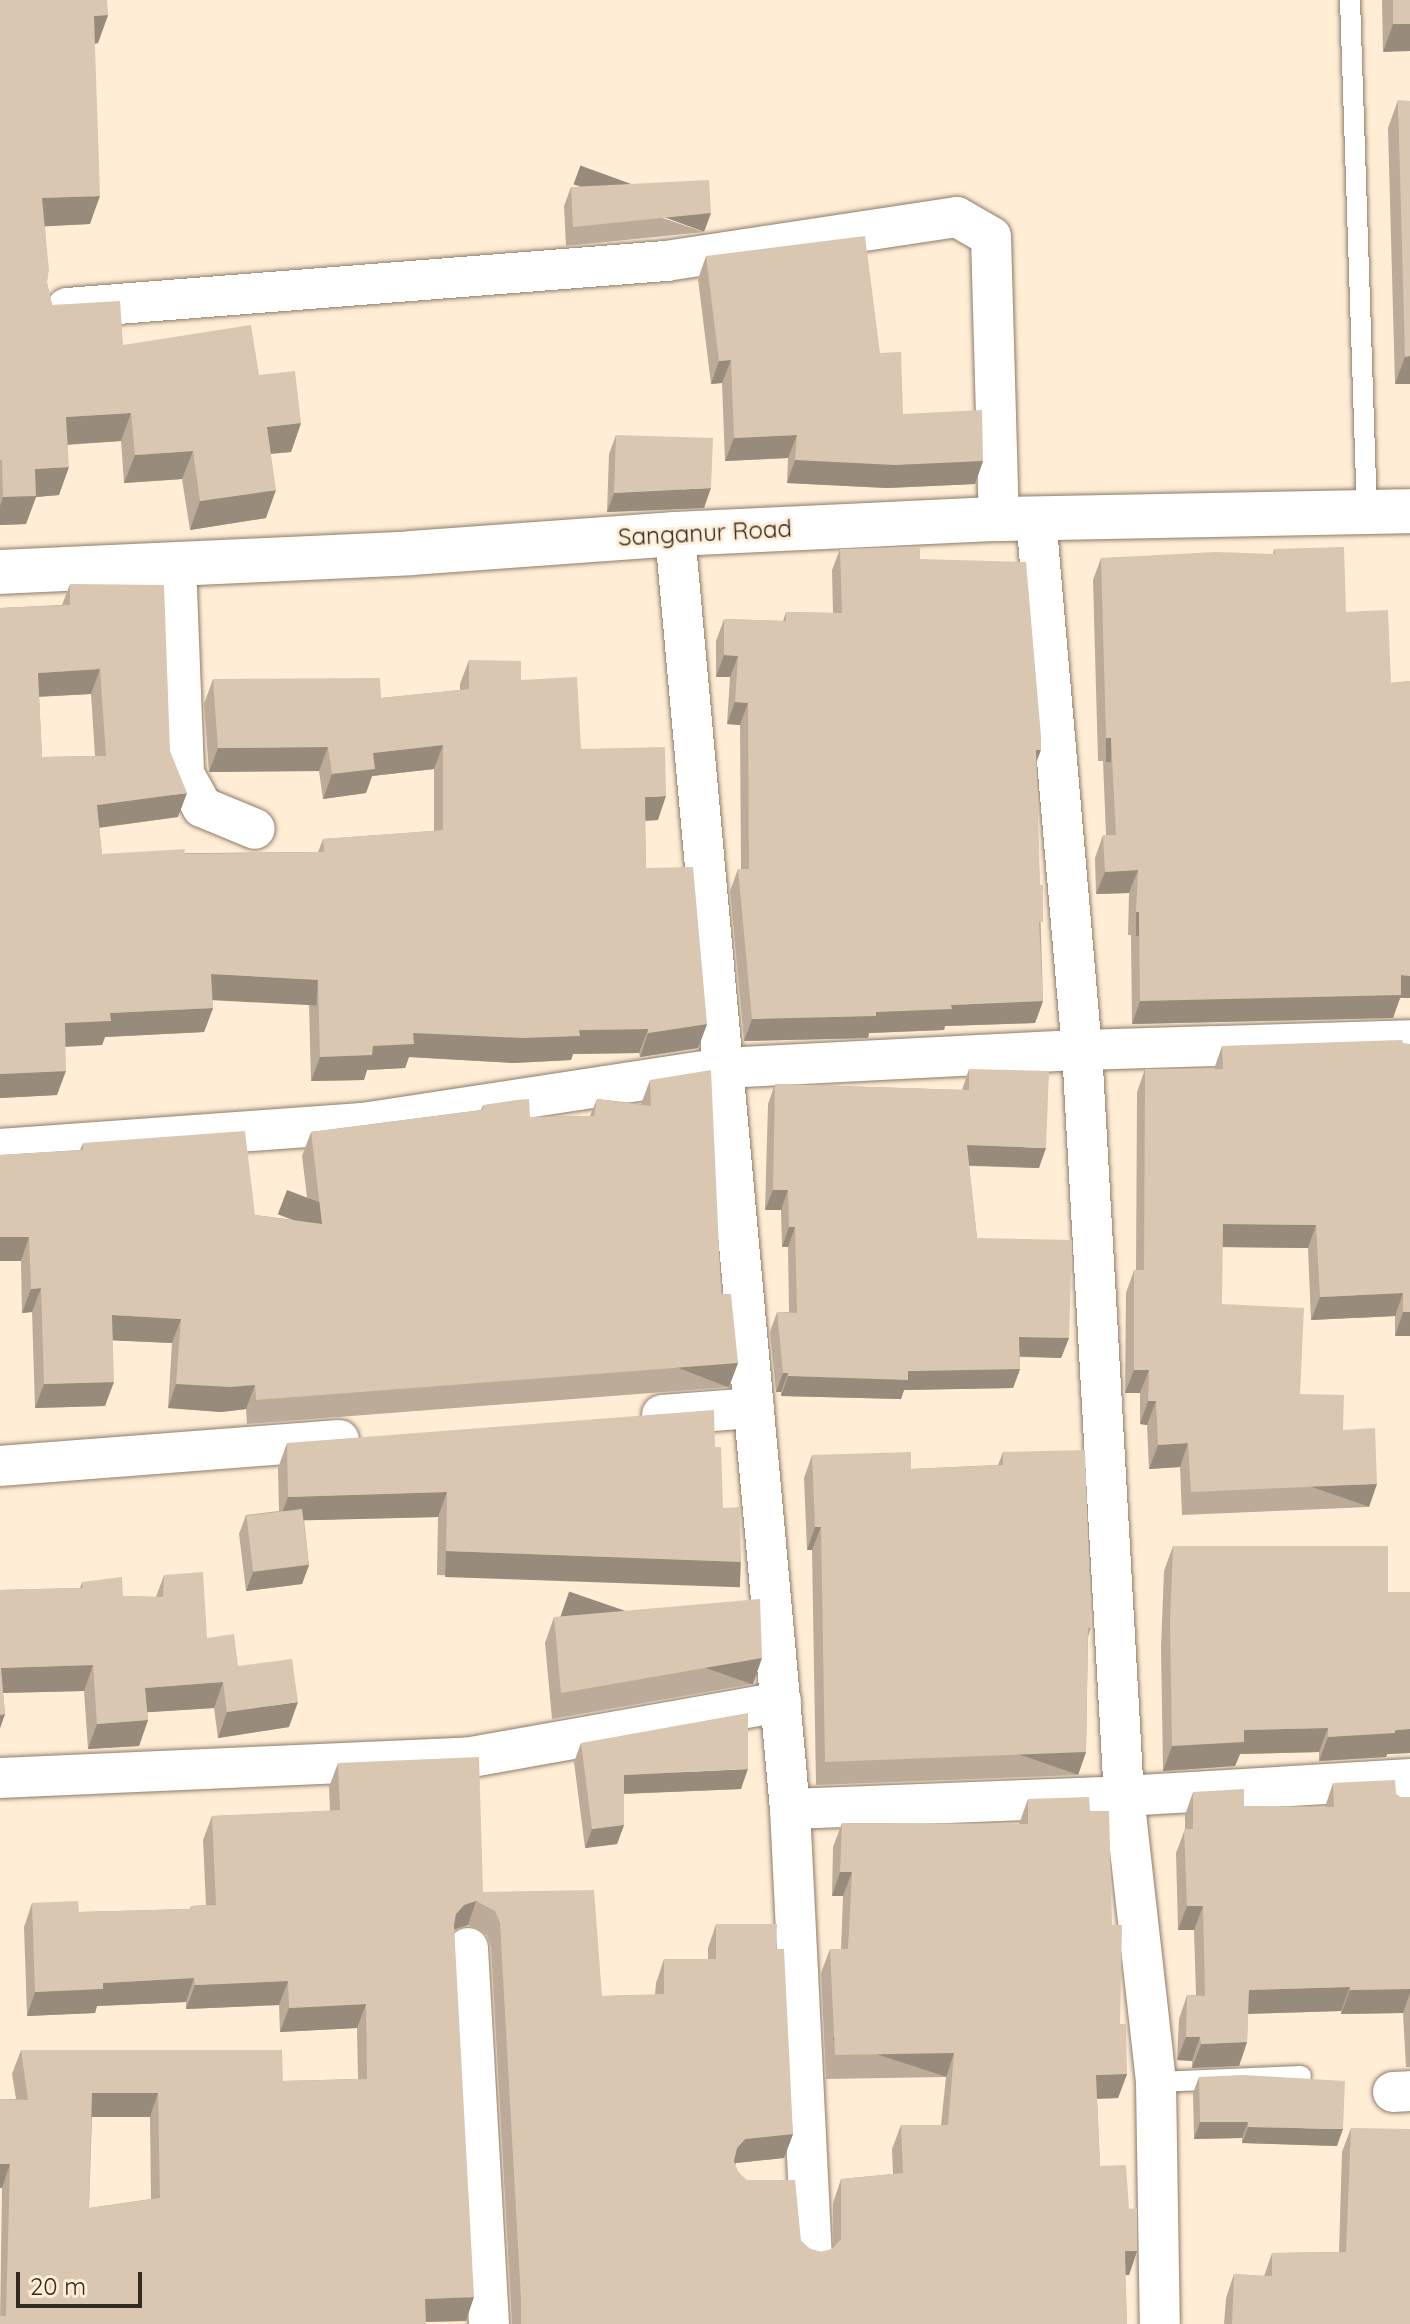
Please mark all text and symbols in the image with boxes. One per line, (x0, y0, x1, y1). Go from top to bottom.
street label: Sanganur Road (617, 514, 793, 552)
scale bar (20, 2256, 146, 2306)
text: 20 m (30, 2271, 86, 2301)

